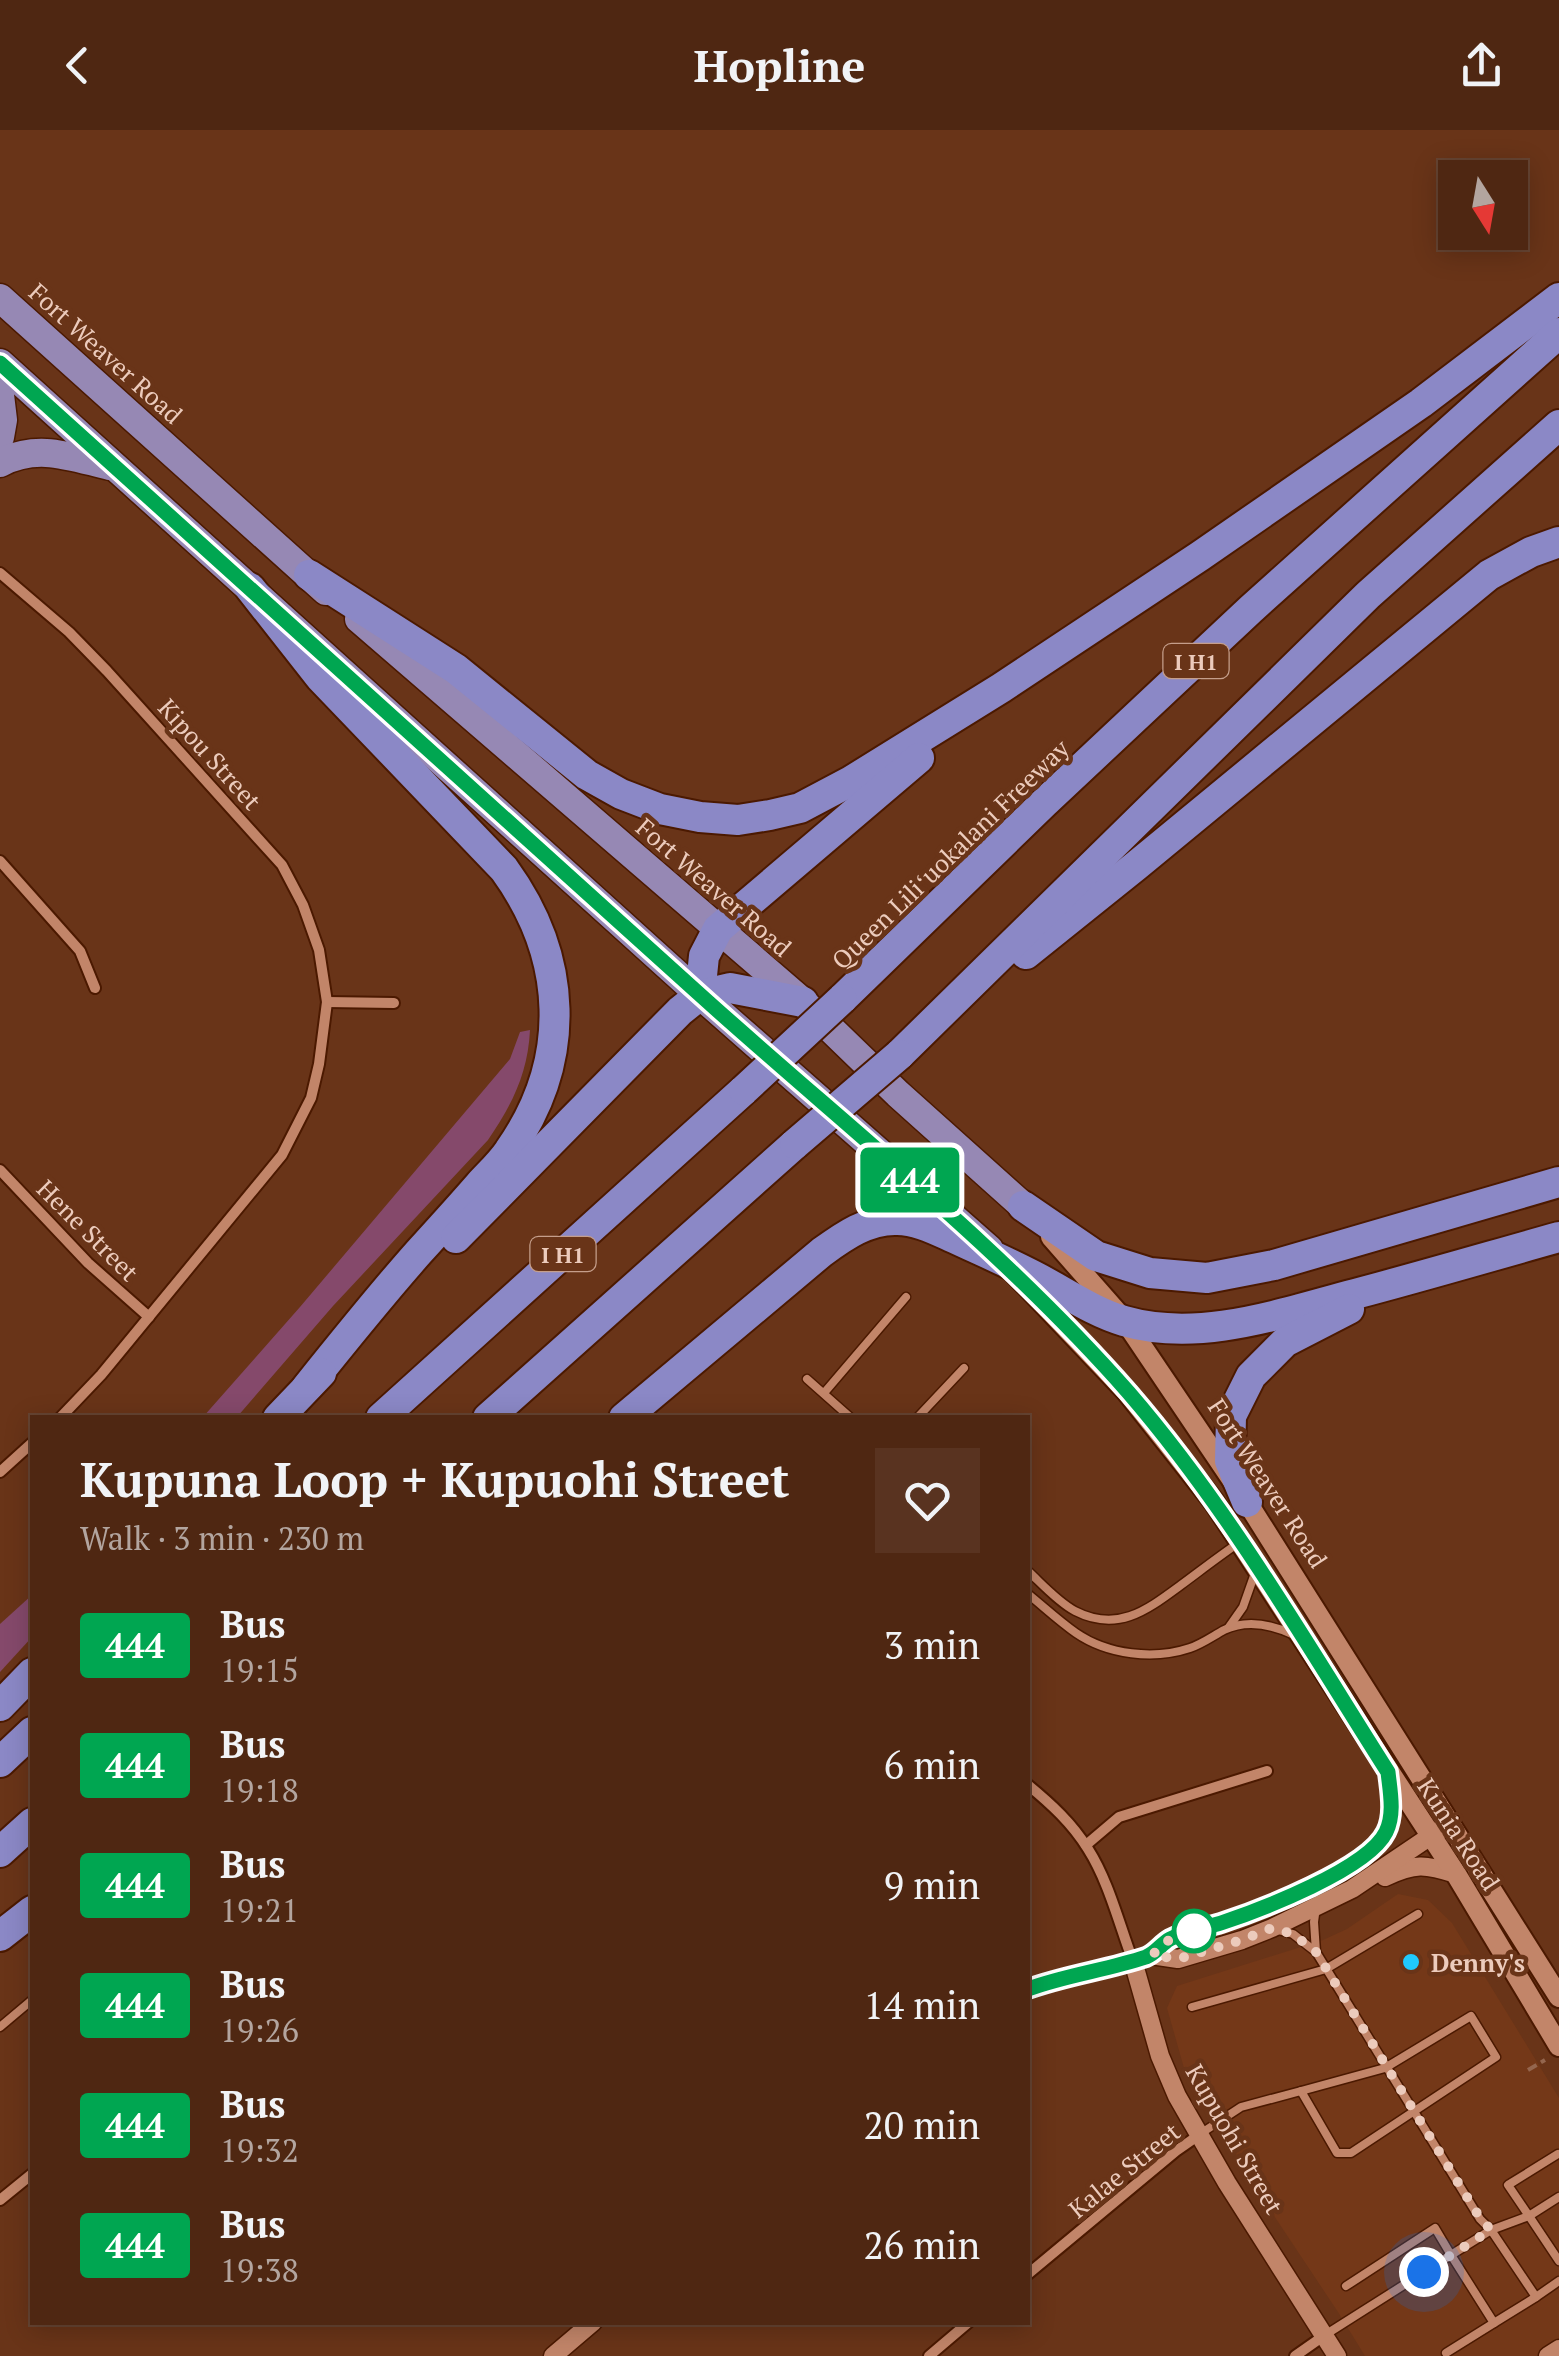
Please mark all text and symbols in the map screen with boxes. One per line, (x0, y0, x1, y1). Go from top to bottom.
text: Hopline (694, 35, 865, 95)
icon: back (50, 38, 105, 93)
icon: share (1454, 38, 1509, 93)
north arrow (1438, 160, 1528, 250)
map controls (1438, 160, 1528, 250)
street label: Fort Weaver Road (22, 275, 190, 431)
road number: I H1 (1164, 644, 1228, 678)
street label: Kipou Street (151, 691, 269, 817)
street label: Queen Liliʻuokalani Freeway (824, 732, 1076, 976)
street label: Fort Weaver Road (629, 810, 799, 964)
line badge: 444 (852, 1148, 968, 1212)
text: 444 (880, 1157, 940, 1203)
street label: Hene Street (30, 1172, 146, 1288)
road number: I H1 (530, 1237, 596, 1271)
street label: Fort Weaver Road (1201, 1392, 1335, 1574)
text: Kupuna Loop + Kupuohi Street (80, 1447, 789, 1511)
button: heart (875, 1448, 980, 1553)
text: Walk · 3 min · 230 m (80, 1517, 364, 1559)
text: Bus (220, 1599, 285, 1649)
text: 3 min (884, 1620, 980, 1670)
text: 444 (105, 1622, 165, 1668)
text: 19:15 (220, 1649, 299, 1691)
text: Bus (220, 1719, 285, 1769)
text: 6 min (884, 1740, 980, 1790)
text: 444 (105, 1742, 165, 1788)
text: 19:18 (220, 1769, 299, 1811)
street label: Kunia Road (1410, 1772, 1508, 1896)
text: Bus (220, 1839, 285, 1889)
text: 9 min (884, 1860, 980, 1910)
text: 444 (105, 1862, 165, 1908)
text: 19:21 (220, 1889, 299, 1931)
unlabelled marker (1173, 1910, 1215, 1952)
place label: Denny's (1431, 1946, 1525, 1979)
marker: Denny's (1400, 1951, 1422, 1973)
text: Bus (220, 1959, 285, 2009)
text: 14 min (863, 1980, 980, 2030)
text: 444 (105, 1982, 165, 2028)
text: 19:26 (220, 2009, 299, 2051)
street label: Kupuohi Street (1179, 2058, 1291, 2220)
text: Bus (220, 2079, 285, 2129)
text: 20 min (863, 2100, 980, 2150)
text: 444 (105, 2102, 165, 2148)
street label: Kalae Street (1061, 2115, 1187, 2225)
text: 19:32 (220, 2129, 299, 2171)
text: Bus (220, 2199, 285, 2249)
text: 26 min (863, 2220, 980, 2270)
text: 444 (105, 2222, 165, 2268)
your location (1399, 2247, 1449, 2297)
text: 19:38 (220, 2249, 299, 2291)

